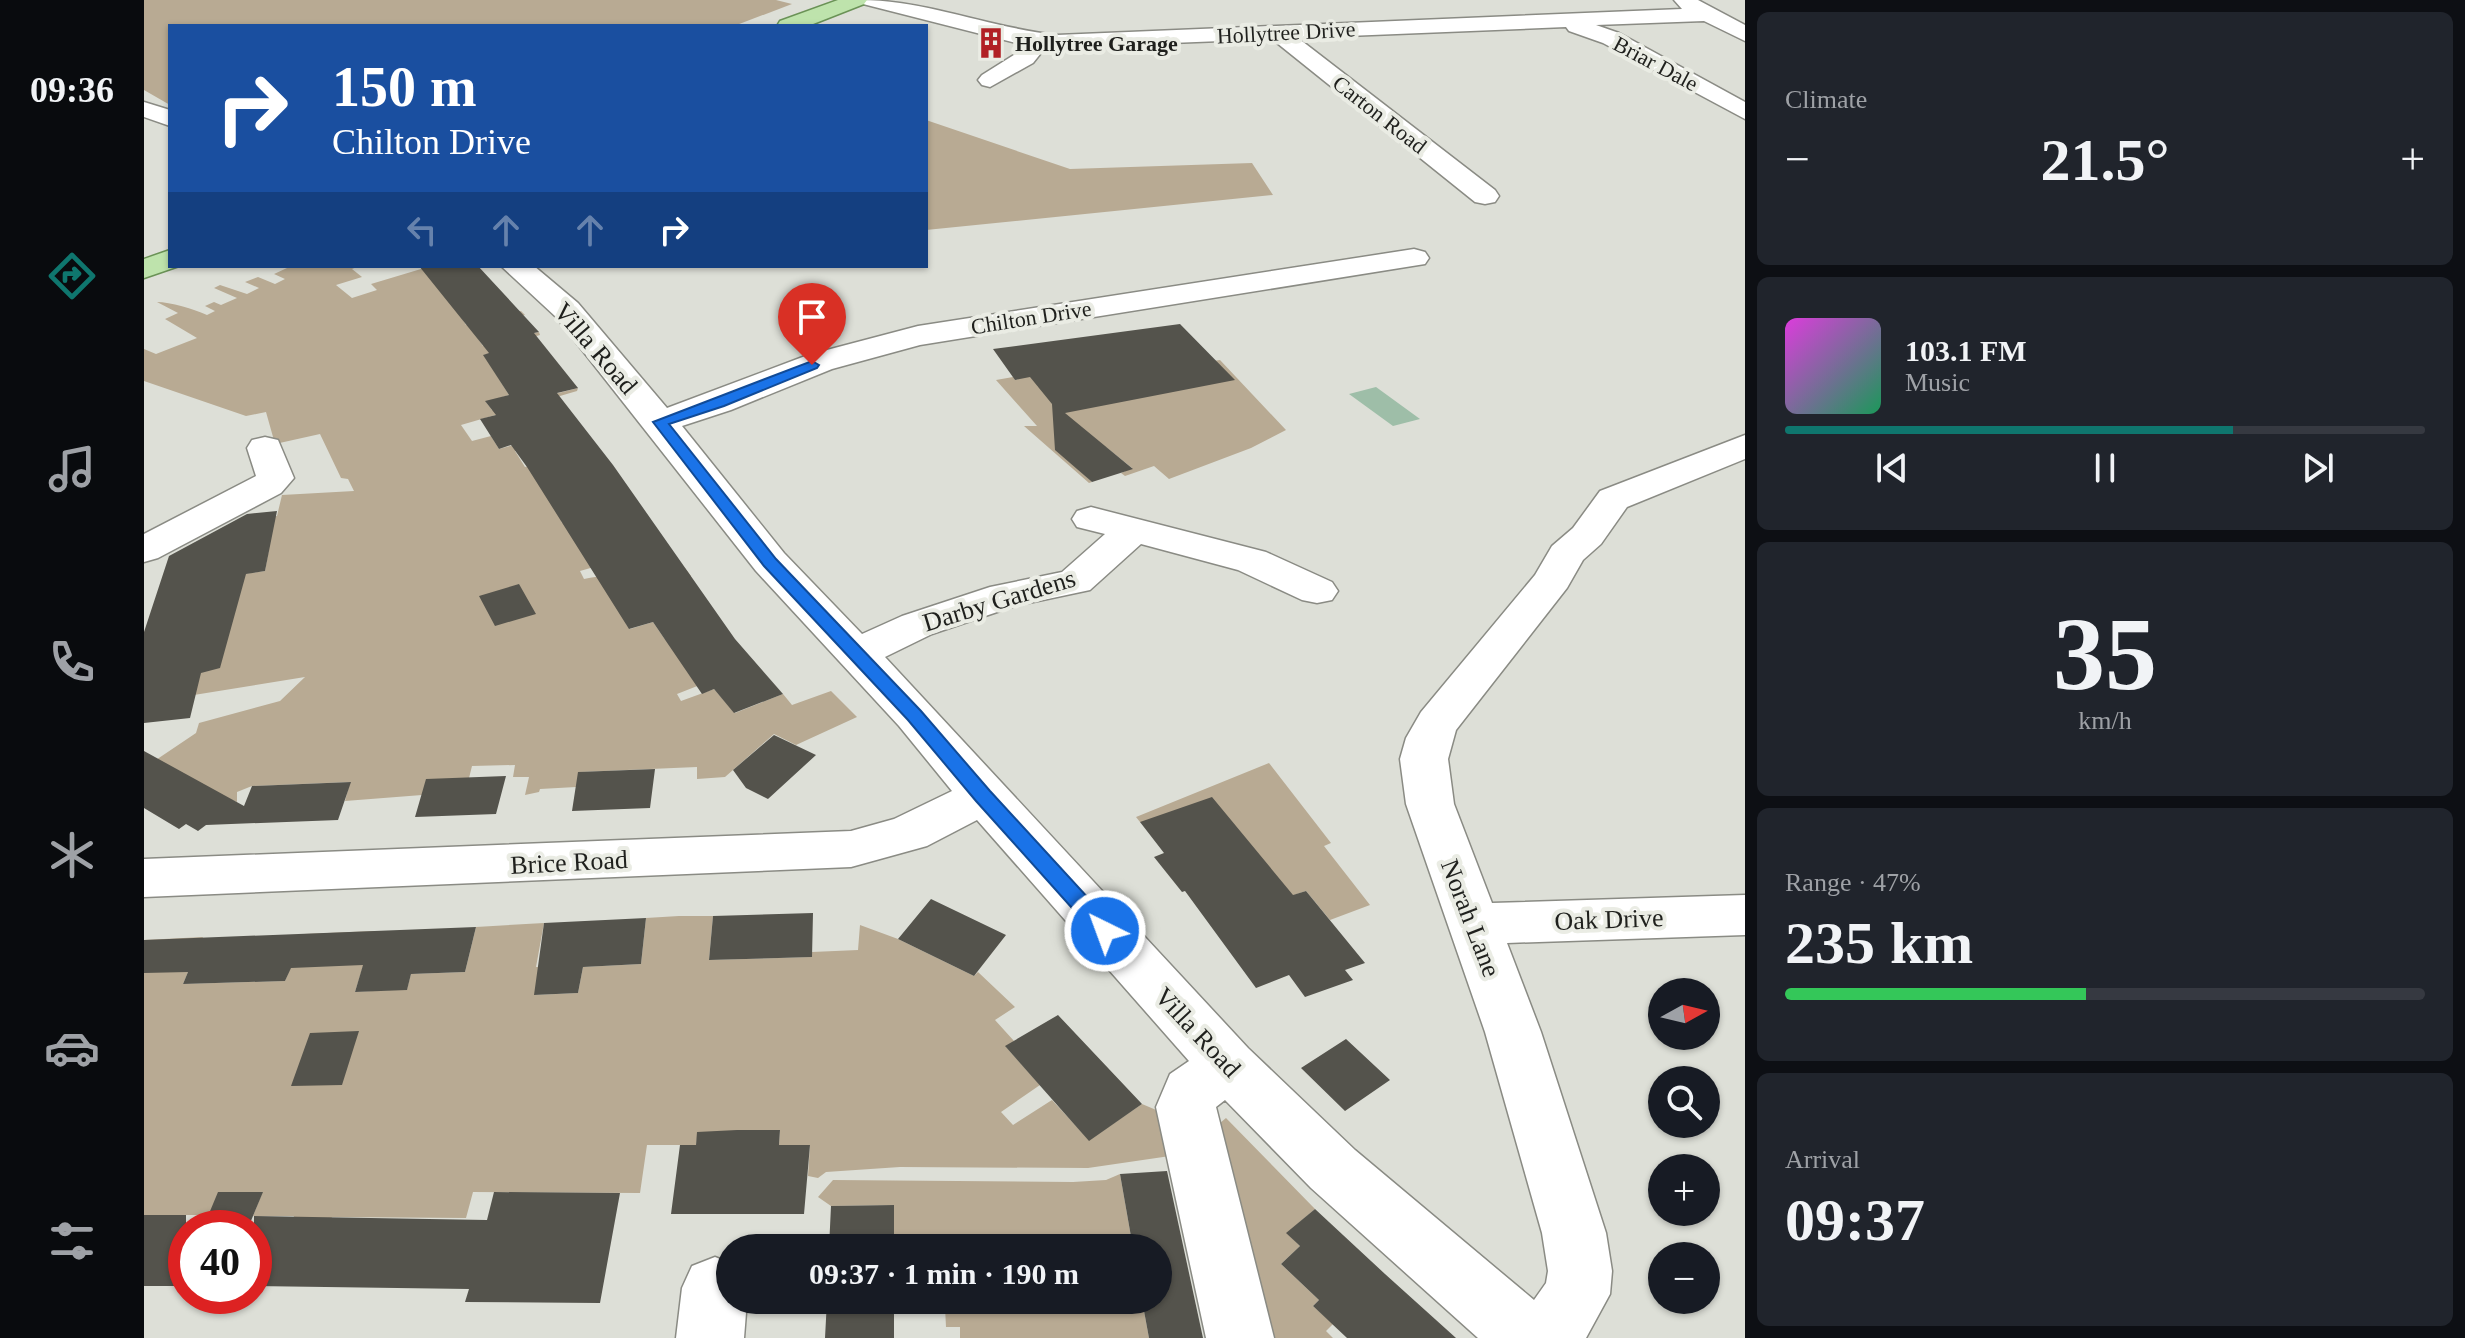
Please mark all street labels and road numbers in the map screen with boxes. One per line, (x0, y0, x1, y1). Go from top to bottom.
street label: Hollytree Drive (1216, 16, 1356, 49)
street label: Briar Dale (1609, 31, 1702, 96)
street label: Carton Road (1328, 70, 1431, 159)
street label: Chilton Drive (969, 296, 1093, 339)
street label: Villa Road (548, 297, 643, 400)
street label: Darby Gardens (919, 563, 1079, 637)
street label: Brice Road (510, 845, 629, 880)
street label: Norah Lane (1435, 855, 1506, 981)
street label: Oak Drive (1554, 903, 1664, 936)
street label: Villa Road (1149, 982, 1246, 1083)

